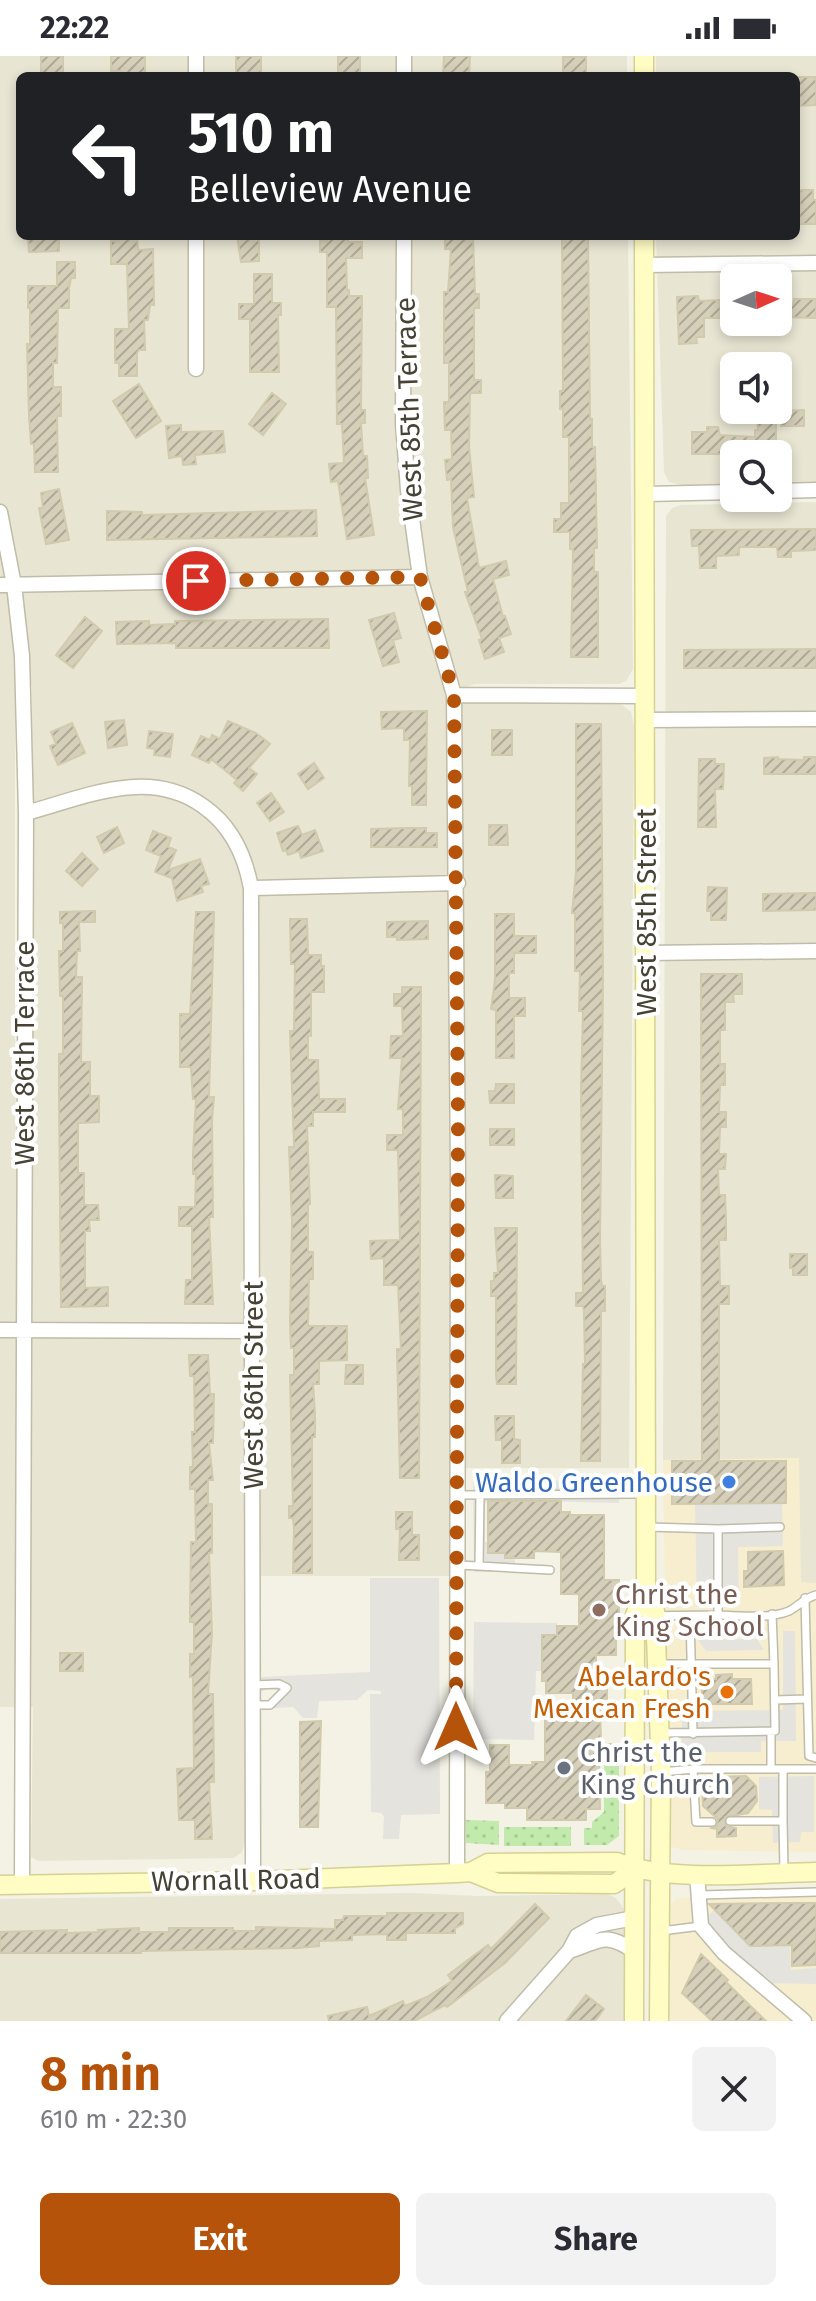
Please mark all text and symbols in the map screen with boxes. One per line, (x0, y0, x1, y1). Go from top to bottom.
text: 22:22 (40, 10, 109, 46)
text: 510 m (188, 100, 334, 167)
icon: left (56, 104, 160, 208)
text: Belleview Avenue (188, 168, 472, 212)
north arrow (720, 264, 792, 336)
map controls (720, 264, 792, 512)
street label: West 85th Terrace (389, 296, 429, 522)
button: sound (720, 352, 792, 424)
button: search (720, 440, 792, 512)
pin (162, 547, 230, 615)
icon: arrive (174, 559, 218, 603)
street label: West 85th Street (630, 807, 663, 1016)
street label: West 86th Terrace (8, 940, 41, 1166)
street label: West 86th Street (237, 1280, 270, 1489)
place label: Waldo Greenhouse (475, 1466, 713, 1499)
marker: Waldo Greenhouse (720, 1473, 738, 1491)
place label: Christ the King School (615, 1578, 764, 1643)
marker: Christ the King School (590, 1601, 608, 1619)
place label: Abelardo's Mexican Fresh (533, 1660, 711, 1725)
marker: Abelardo's Mexican Fresh (718, 1683, 736, 1701)
position arrow (414, 1685, 498, 1769)
place label: Christ the King Church (580, 1736, 731, 1801)
marker: Christ the King Church (555, 1759, 573, 1777)
street label: Wornall Road (151, 1862, 321, 1898)
text: 8 min (40, 2045, 161, 2103)
button: close (692, 2047, 776, 2131)
text: 610 m · 22:30 (40, 2104, 187, 2135)
button: Exit (40, 2193, 400, 2285)
button: Share (416, 2193, 776, 2285)

